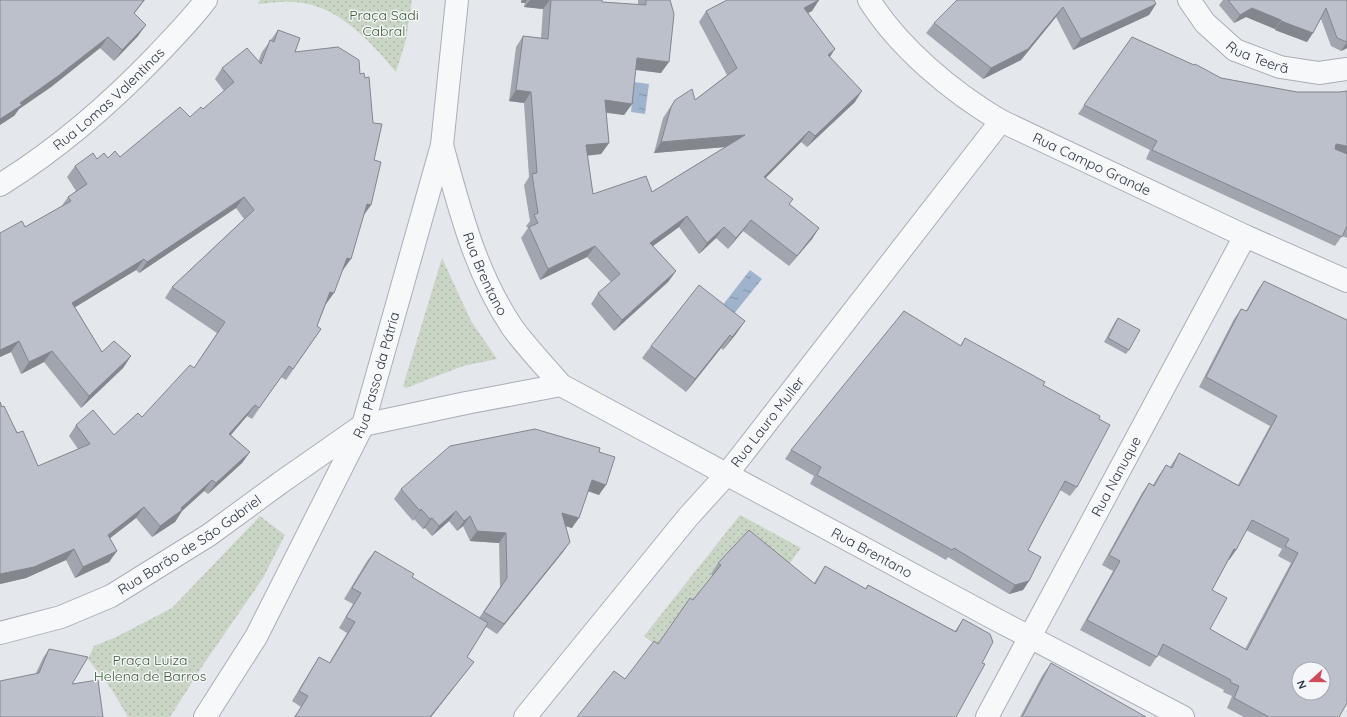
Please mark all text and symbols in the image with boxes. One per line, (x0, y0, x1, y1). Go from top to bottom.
park label: Praça Sadi Cabral (349, 6, 419, 40)
street label: Rua Teerã (1222, 37, 1290, 77)
street label: Rua Lomas Valentinas (49, 44, 168, 154)
street label: Rua Campo Grande (1030, 128, 1154, 199)
street label: Rua Brentano (459, 230, 512, 319)
street label: Rua Passo da Pátria (349, 310, 403, 441)
street label: Rua Lauro Muller (727, 373, 809, 471)
street label: Rua Nanuque (1087, 433, 1145, 520)
street label: Rua Barão de São Gabriel (114, 491, 265, 599)
street label: Rua Brentano (828, 523, 916, 582)
park label: Praça Luiza Helena de Barros (94, 651, 206, 685)
north arrow (1291, 661, 1331, 701)
text: N (1294, 678, 1310, 691)

